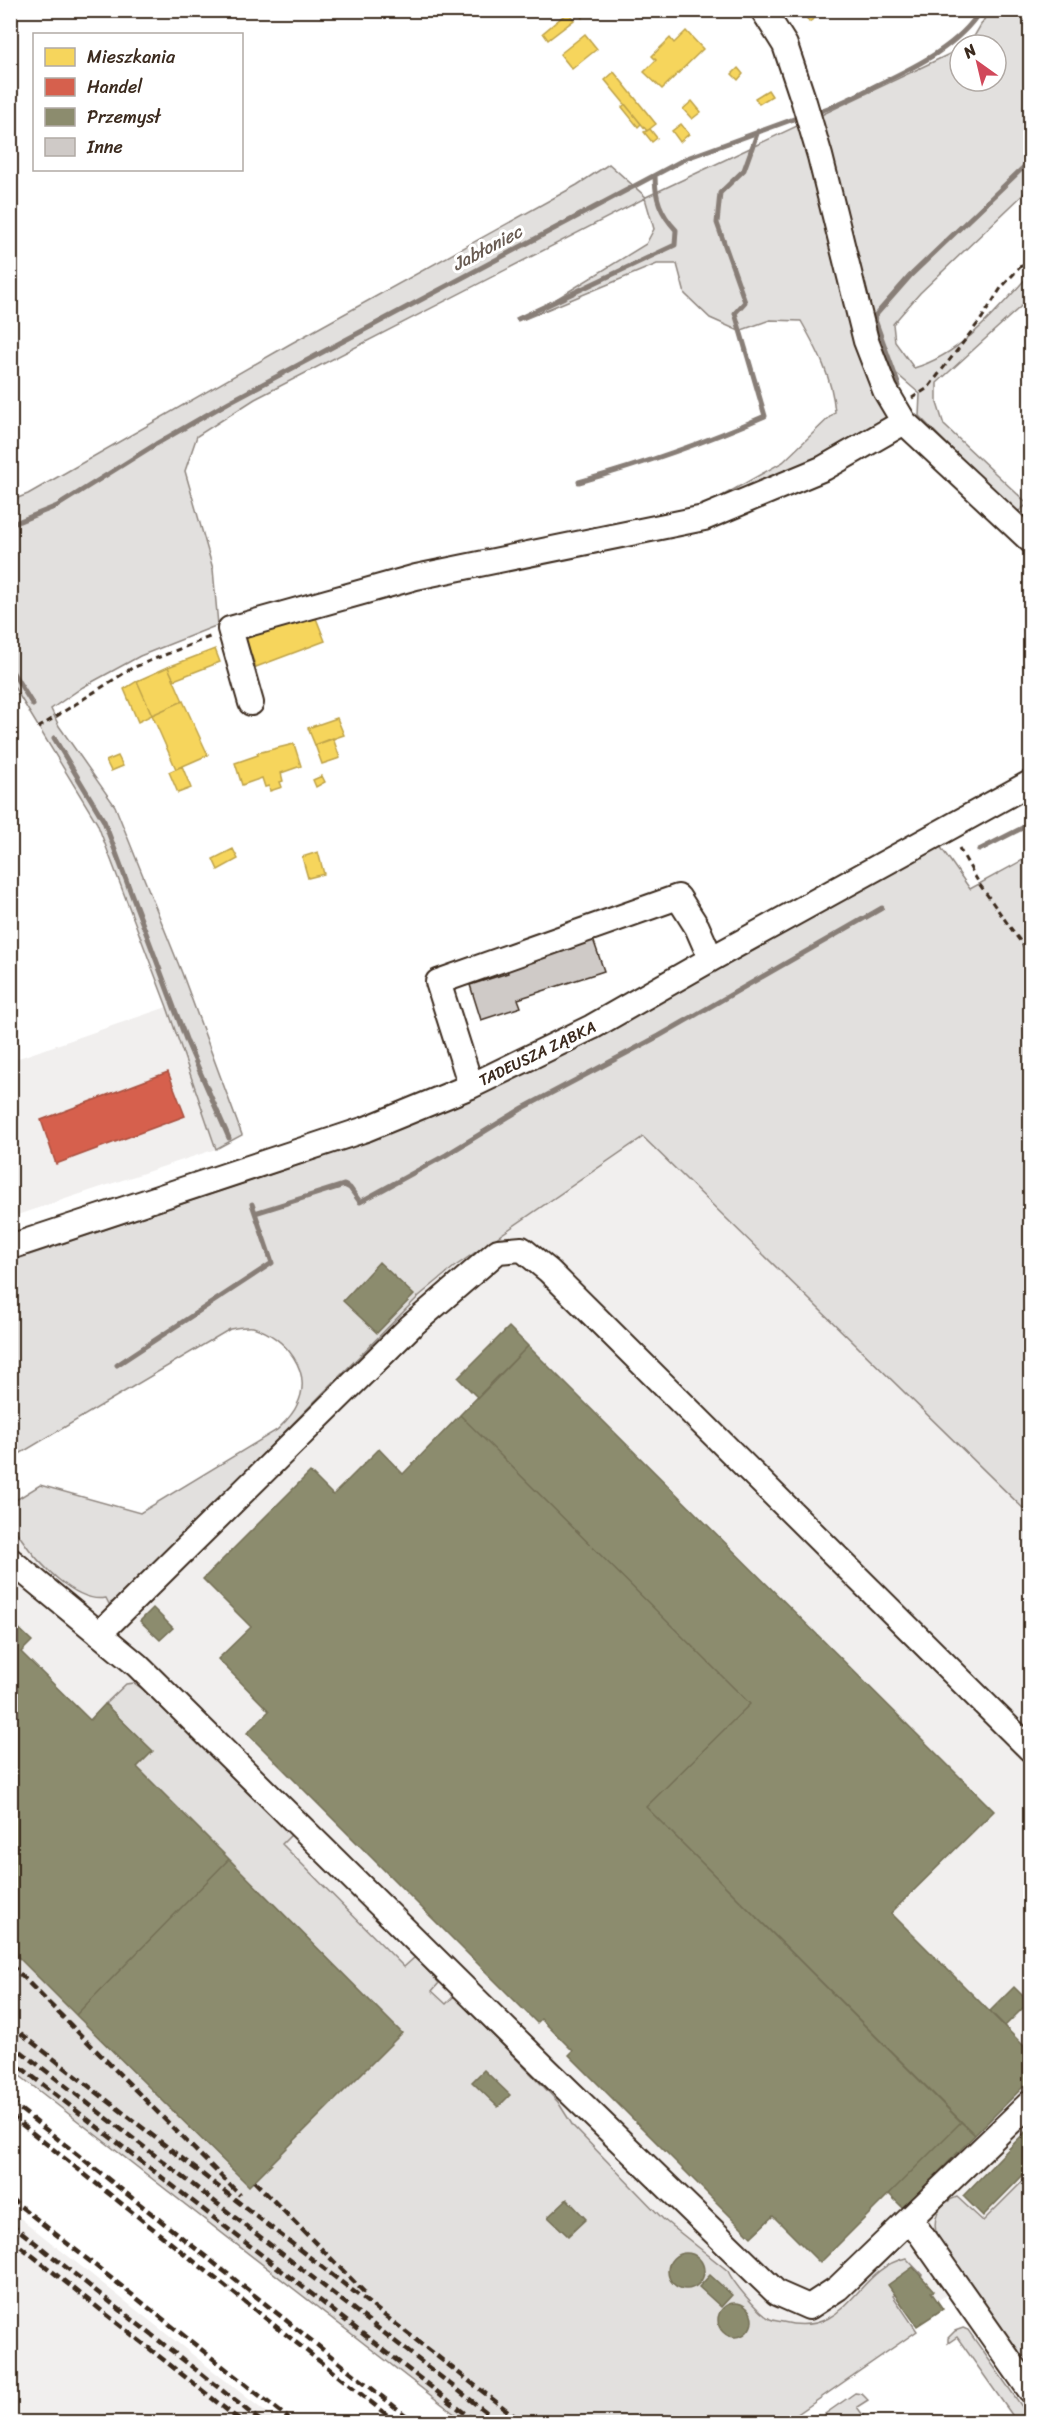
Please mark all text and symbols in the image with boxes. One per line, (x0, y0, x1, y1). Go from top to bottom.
legend (33, 33, 243, 171)
north arrow (948, 33, 1008, 93)
text: N (956, 35, 983, 67)
text: Mieszkania (87, 41, 176, 73)
text: Handel (87, 71, 143, 103)
text: Przemysł (87, 101, 162, 133)
text: Inne (86, 131, 123, 163)
water label: Jabłoniec (446, 215, 530, 280)
street label: TADEUSZA ZĄBKA (473, 1012, 601, 1094)

